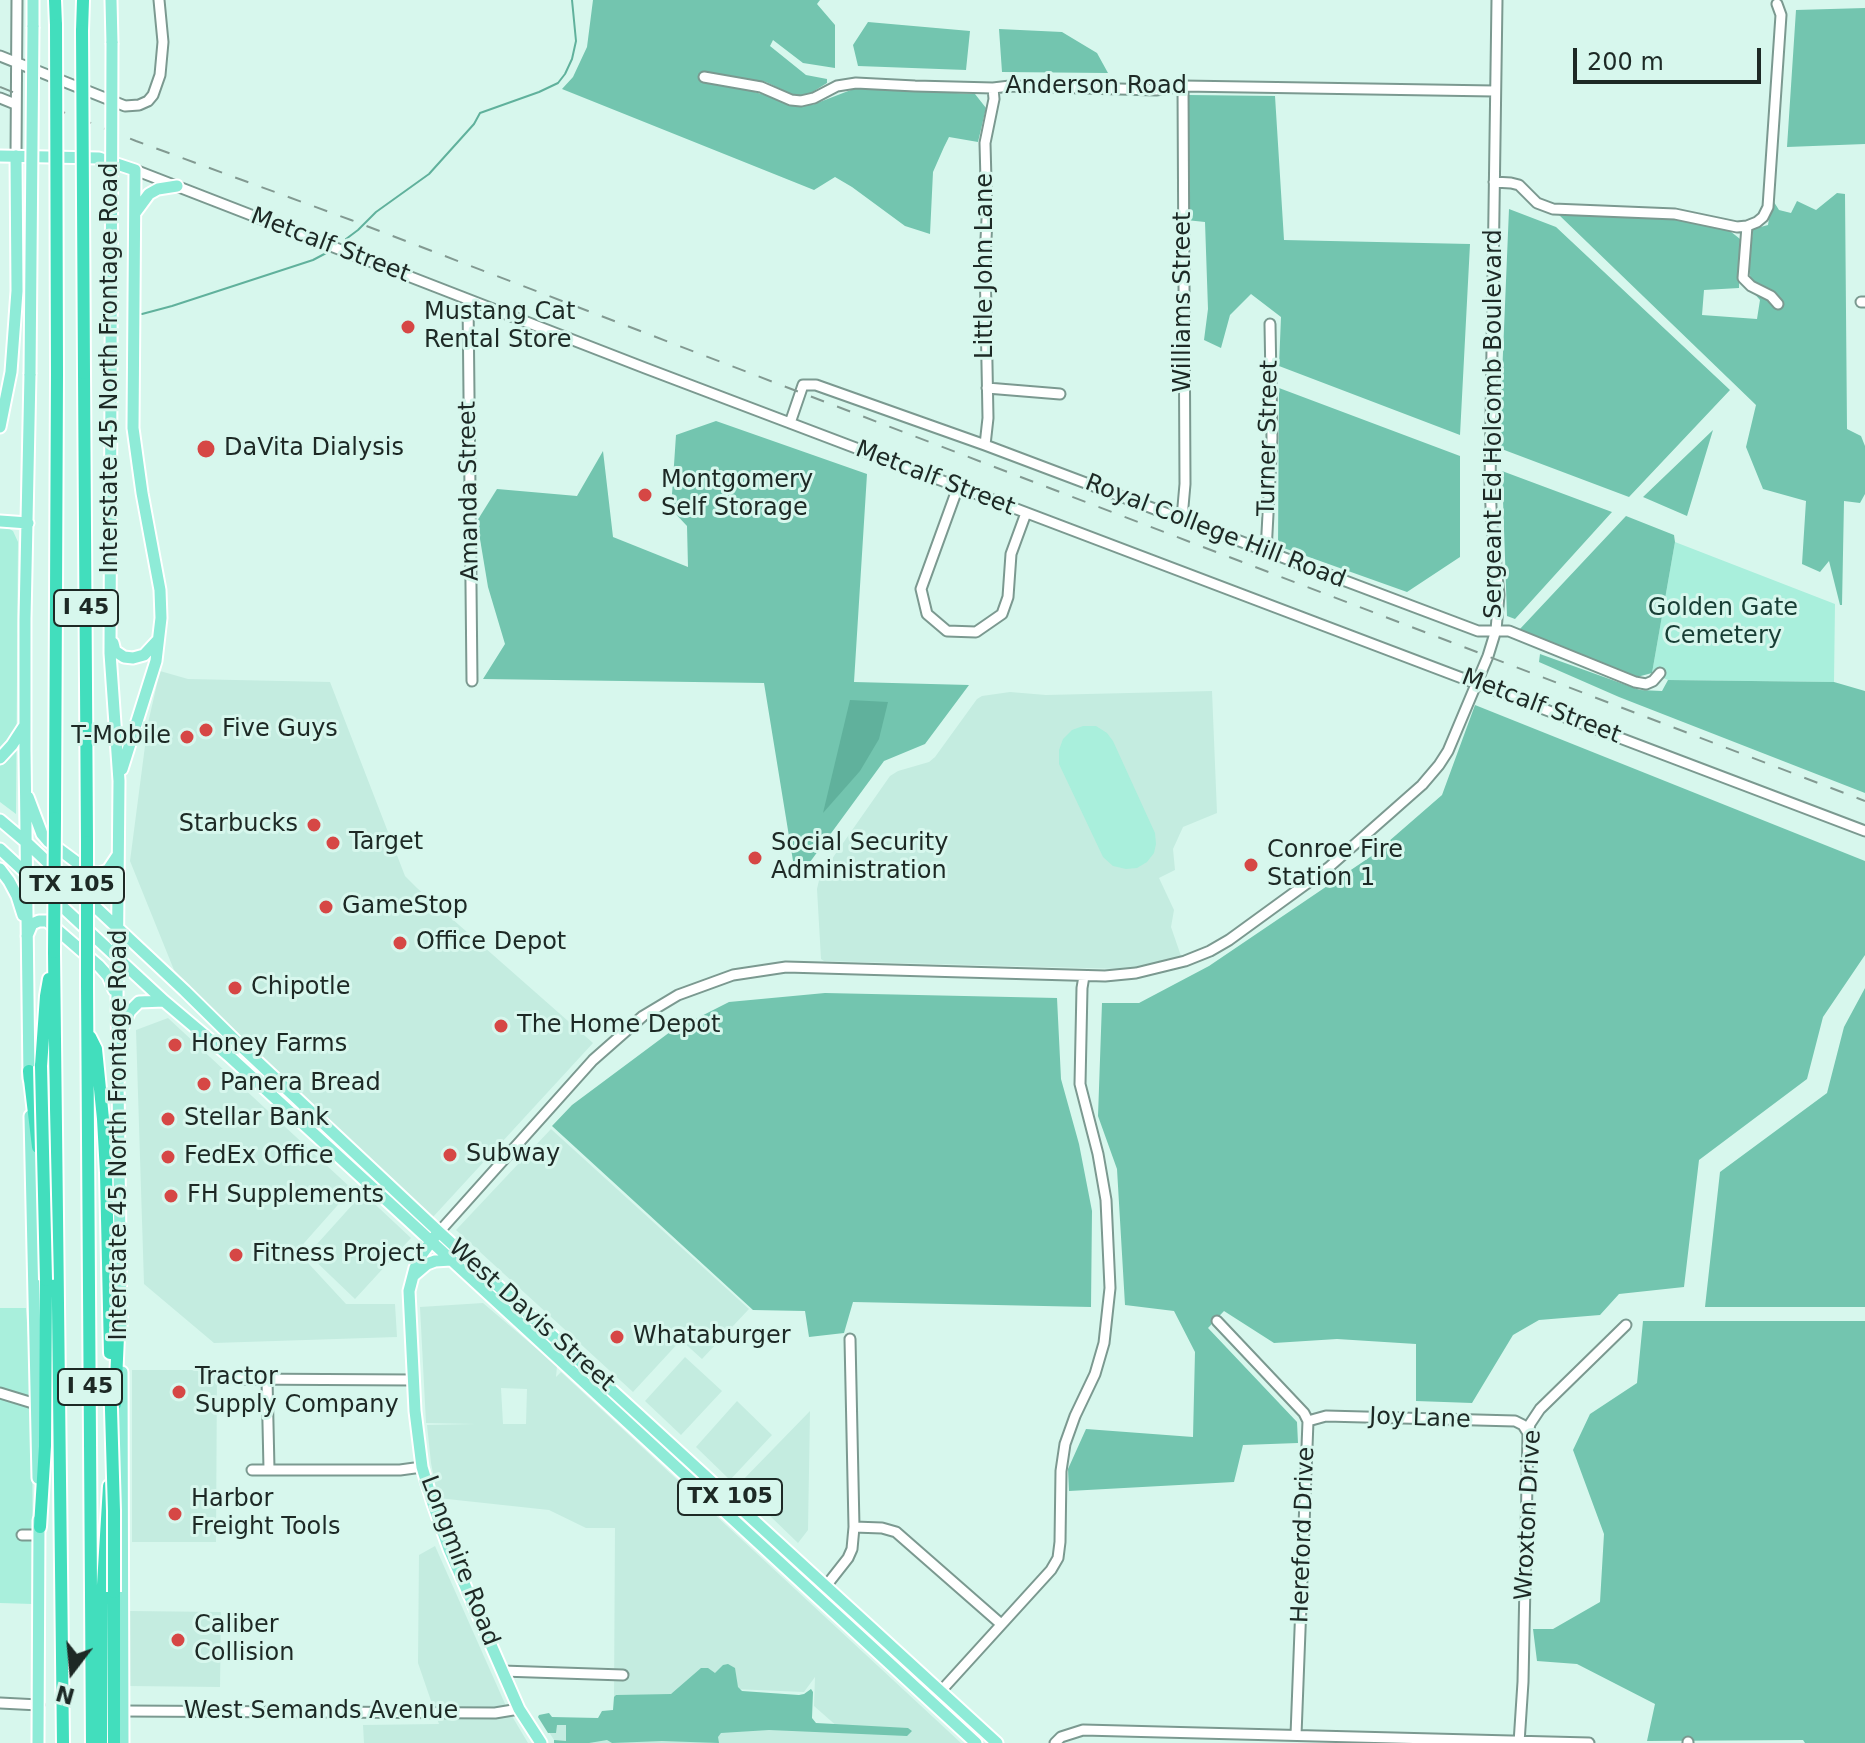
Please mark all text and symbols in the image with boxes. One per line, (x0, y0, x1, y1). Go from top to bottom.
scale bar (1577, 32, 1765, 82)
text: 200 m (1587, 48, 1664, 76)
street label: Anderson Road (1005, 73, 1187, 101)
street label: Interstate 45 North Frontage Road (97, 163, 125, 573)
street label: Little John Lane (972, 173, 1000, 359)
street label: Metcalf Street (246, 202, 414, 290)
street label: Williams Street (1170, 211, 1198, 393)
street label: Sergeant Ed Holcomb Boulevard (1481, 229, 1509, 619)
place label: Mustang Cat Rental Store (424, 299, 575, 355)
marker: Mustang Cat Rental Store (399, 318, 417, 336)
street label: Turner Street (1253, 360, 1285, 516)
street label: Amanda Street (454, 401, 486, 581)
place label: DaVita Dialysis (224, 435, 404, 463)
street label: Metcalf Street (851, 435, 1019, 523)
marker: DaVita Dialysis (195, 438, 217, 460)
place label: Montgomery Self Storage (661, 467, 813, 523)
street label: Royal College Hill Road (1081, 469, 1349, 595)
marker: Montgomery Self Storage (636, 486, 654, 504)
road number: I 45 (54, 590, 118, 626)
park label: Golden Gate Cemetery (1648, 595, 1798, 651)
street label: Metcalf Street (1457, 663, 1625, 751)
place label: Five Guys (222, 716, 338, 744)
marker: Five Guys (197, 721, 215, 739)
place label: T-Mobile (71, 723, 171, 751)
marker: T-Mobile (178, 728, 196, 746)
place label: Starbucks (179, 811, 298, 839)
marker: Starbucks (305, 816, 323, 834)
place label: Target (349, 829, 423, 857)
place label: Social Security Administration (771, 830, 948, 886)
marker: Target (324, 834, 342, 852)
place label: Conroe Fire Station 1 (1267, 837, 1403, 893)
marker: Social Security Administration (746, 849, 764, 867)
marker: Conroe Fire Station 1 (1242, 856, 1260, 874)
road number: TX 105 (20, 867, 124, 903)
place label: GameStop (342, 893, 468, 921)
marker: GameStop (317, 898, 335, 916)
place label: Office Depot (416, 929, 566, 957)
street label: Interstate 45 North Frontage Road (106, 930, 134, 1340)
marker: Office Depot (391, 934, 409, 952)
place label: Chipotle (251, 974, 350, 1002)
marker: Chipotle (226, 979, 244, 997)
place label: The Home Depot (517, 1012, 720, 1040)
marker: The Home Depot (492, 1017, 510, 1035)
place label: Honey Farms (191, 1031, 347, 1059)
marker: Honey Farms (166, 1036, 184, 1054)
place label: Panera Bread (220, 1070, 381, 1098)
marker: Panera Bread (195, 1075, 213, 1093)
place label: Stellar Bank (184, 1105, 329, 1133)
marker: Stellar Bank (159, 1110, 177, 1128)
place label: Subway (466, 1141, 560, 1169)
place label: FedEx Office (184, 1143, 334, 1171)
marker: Subway (441, 1146, 459, 1164)
marker: FedEx Office (159, 1148, 177, 1166)
place label: FH Supplements (187, 1182, 384, 1210)
marker: FH Supplements (162, 1187, 180, 1205)
street label: West Davis Street (442, 1234, 620, 1398)
place label: Fitness Project (252, 1241, 425, 1269)
marker: Fitness Project (227, 1246, 245, 1264)
place label: Whataburger (633, 1323, 791, 1351)
marker: Whataburger (608, 1328, 626, 1346)
place label: Tractor Supply Company (195, 1364, 399, 1420)
road number: I 45 (58, 1369, 122, 1405)
marker: Tractor Supply Company (170, 1383, 188, 1401)
street label: Joy Lane (1369, 1403, 1471, 1435)
street label: Wroxton Drive (1510, 1429, 1548, 1601)
street label: Hereford Drive (1287, 1446, 1321, 1624)
street label: Longmire Road (413, 1472, 505, 1650)
road number: TX 105 (678, 1479, 782, 1515)
place label: Harbor Freight Tools (191, 1486, 340, 1542)
marker: Harbor Freight Tools (166, 1505, 184, 1523)
place label: Caliber Collision (194, 1612, 295, 1668)
north arrow (32, 1631, 112, 1711)
marker: Caliber Collision (169, 1631, 187, 1649)
text: N (53, 1680, 78, 1709)
street label: West Semands Avenue (184, 1698, 458, 1726)

